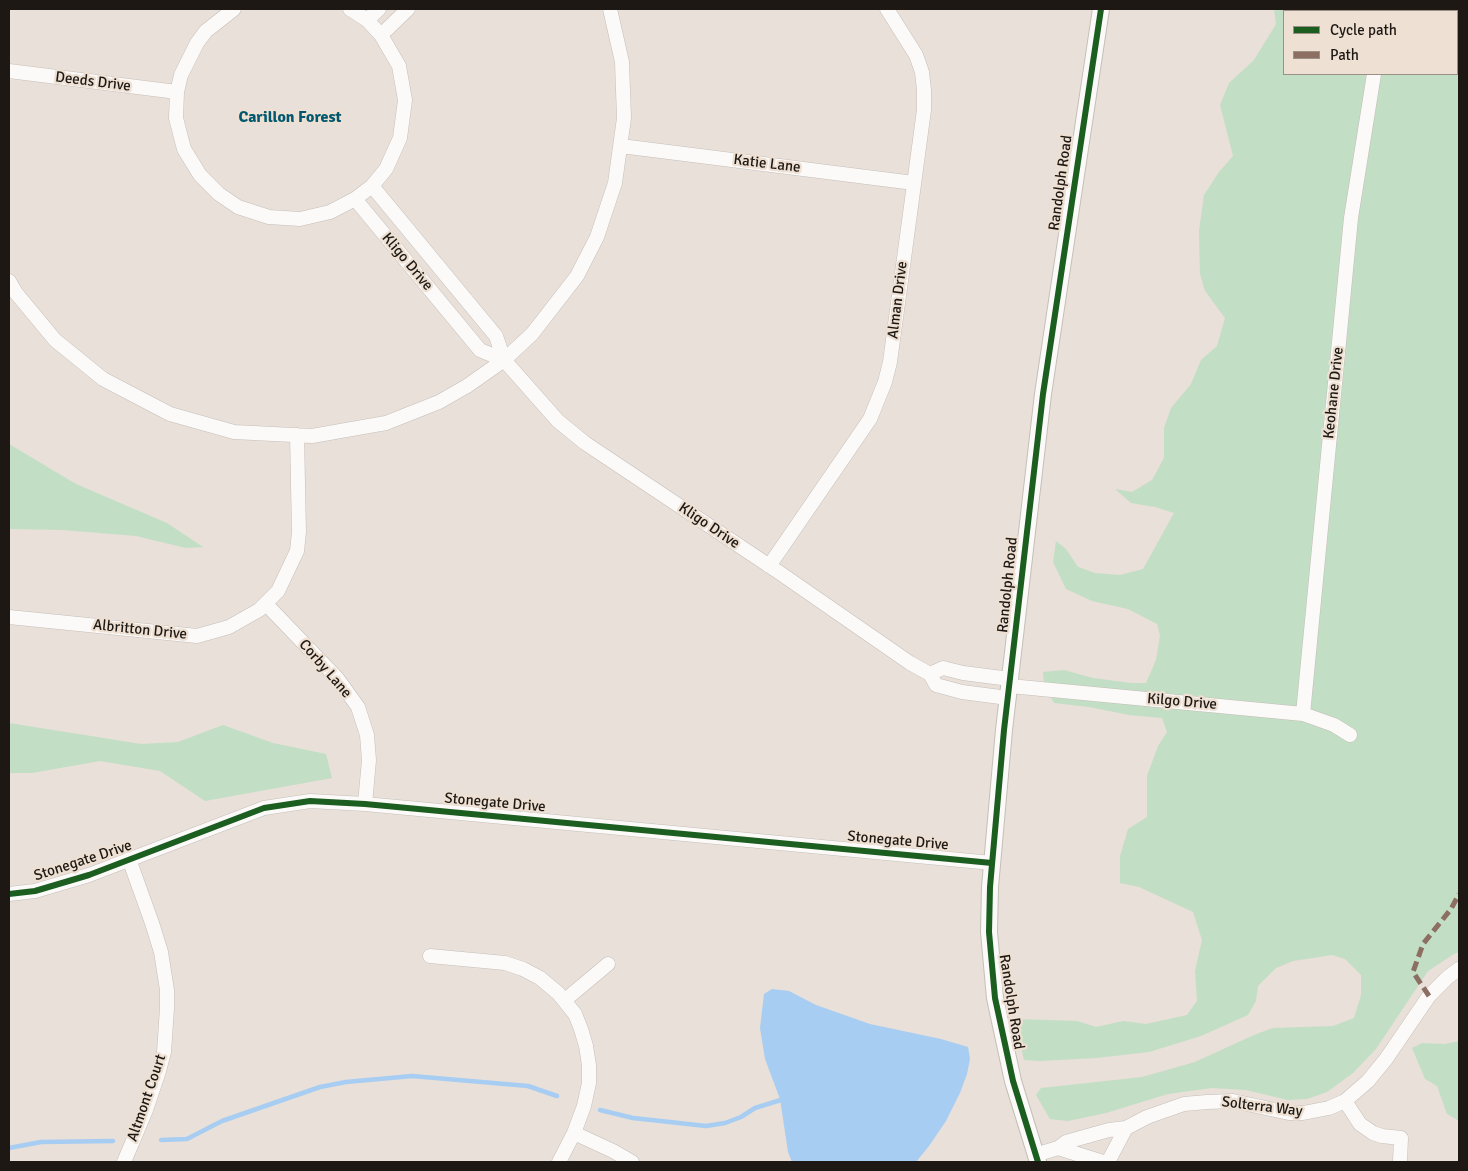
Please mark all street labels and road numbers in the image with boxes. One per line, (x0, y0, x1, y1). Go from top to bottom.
street label: Deeds Drive (54, 68, 132, 96)
street label: Randolph Road (1045, 134, 1077, 232)
street label: Katie Lane (732, 151, 802, 177)
street label: Kligo Drive (378, 229, 436, 295)
street label: Alman Drive (884, 260, 912, 340)
street label: Keohane Drive (1320, 346, 1348, 440)
street label: Kligo Drive (675, 499, 743, 553)
street label: Randolph Road (994, 536, 1022, 634)
street label: Albritton Drive (92, 616, 188, 644)
street label: Corby Lane (295, 636, 355, 702)
street label: Kilgo Drive (1146, 690, 1218, 714)
street label: Stonegate Drive (444, 790, 546, 816)
street label: Stonegate Drive (847, 828, 949, 854)
street label: Stonegate Drive (32, 837, 134, 885)
street label: Randolph Road (995, 953, 1027, 1051)
street label: Altmont Court (124, 1052, 170, 1144)
street label: Solterra Way (1221, 1093, 1303, 1121)

